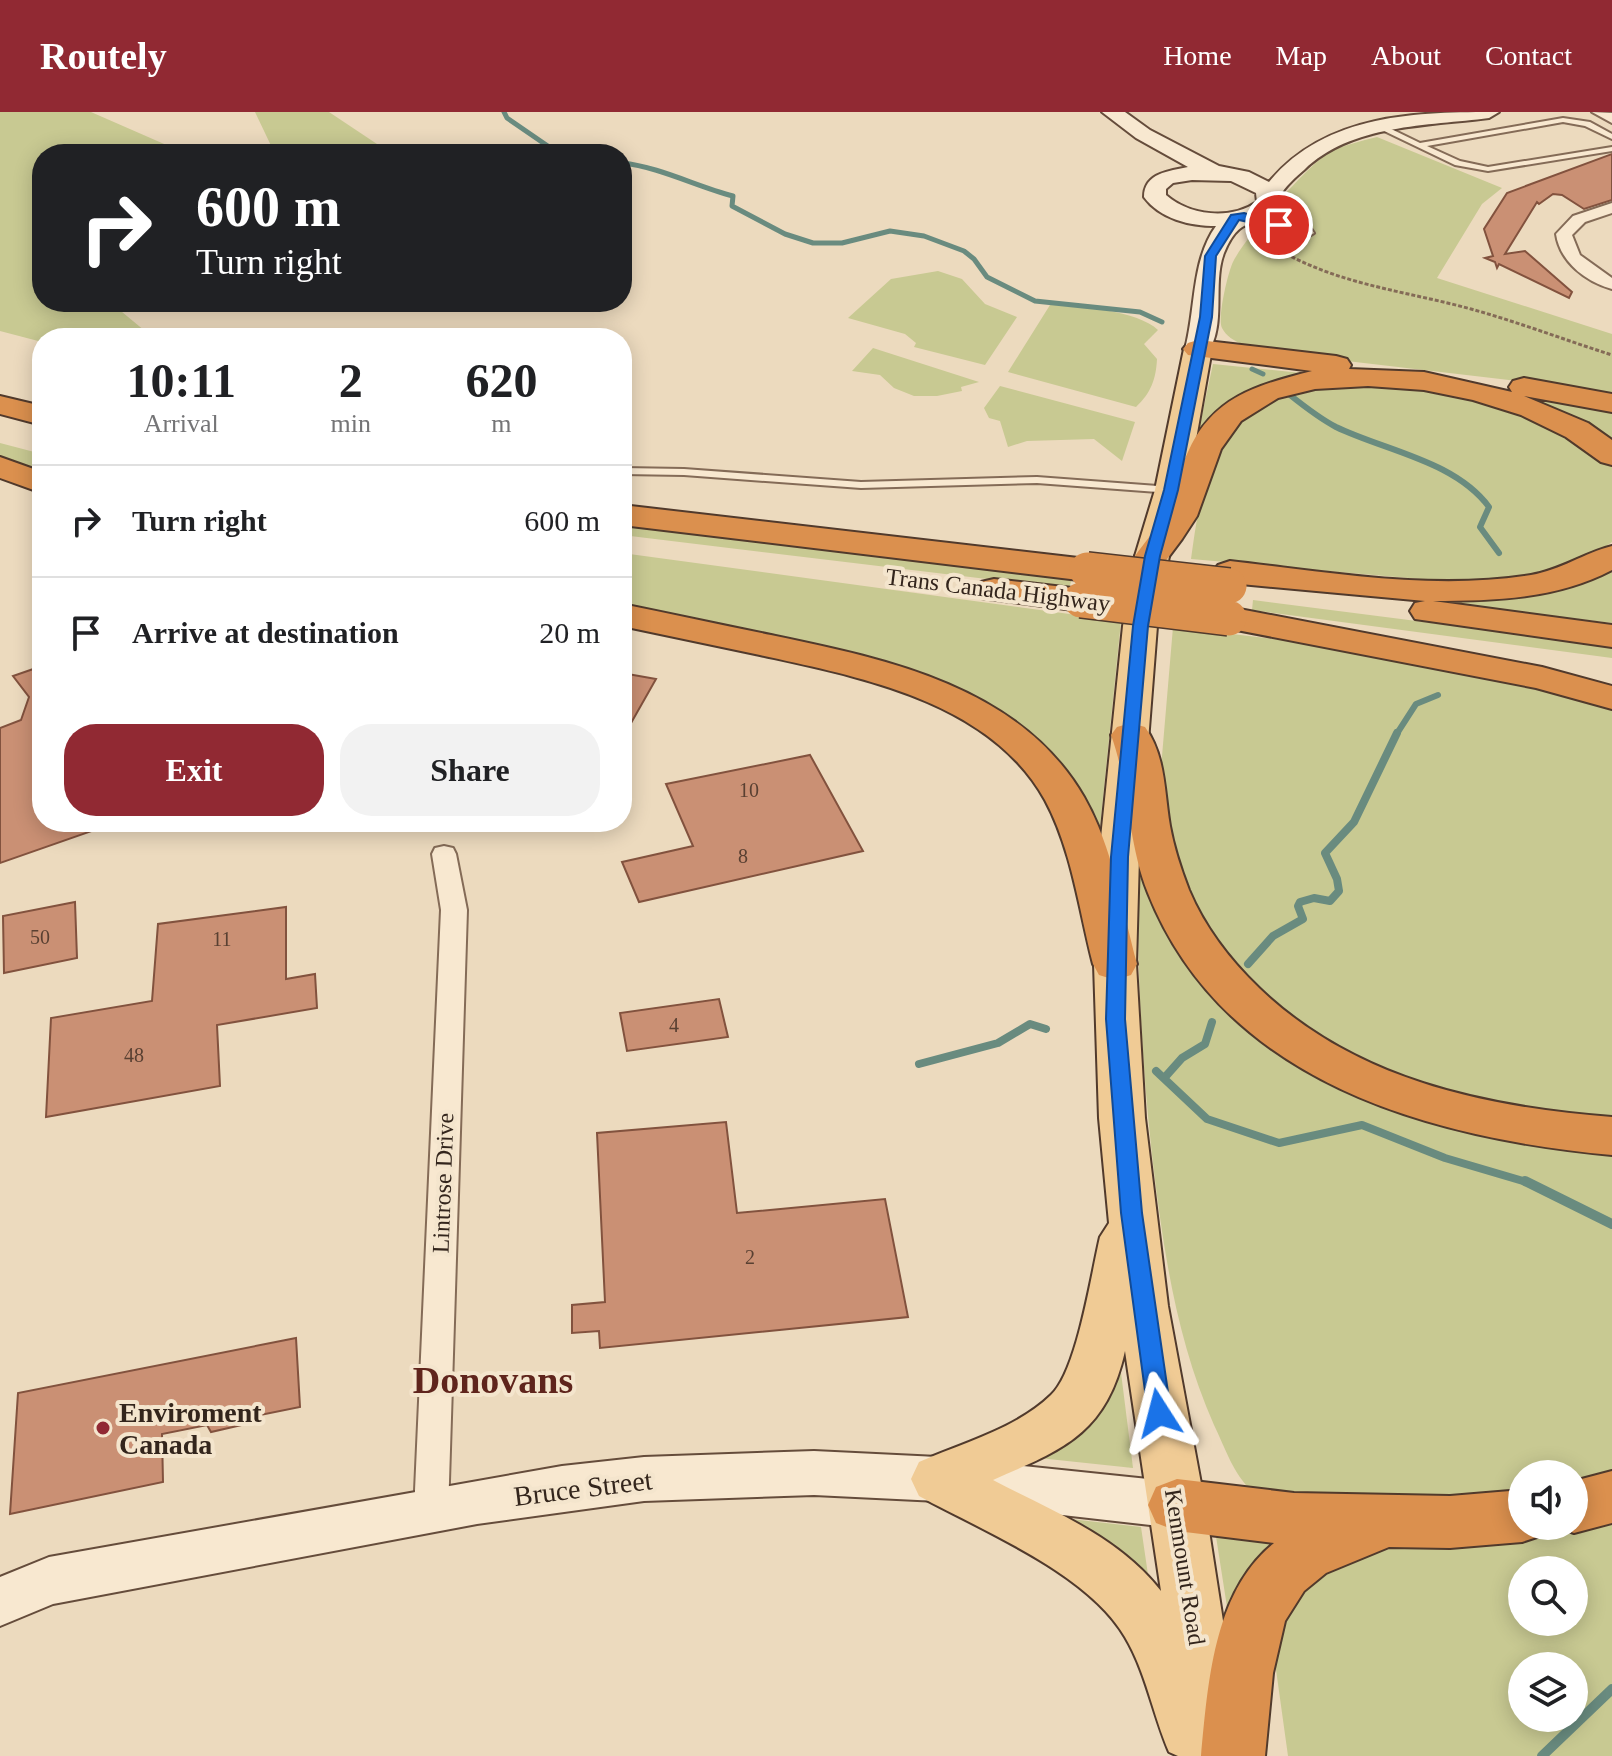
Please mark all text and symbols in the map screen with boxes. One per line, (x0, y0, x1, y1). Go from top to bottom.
text: Routely (40, 35, 167, 77)
text: Home (1163, 40, 1232, 71)
text: Map (1276, 40, 1327, 71)
text: About (1371, 40, 1441, 71)
text: Contact (1485, 40, 1572, 71)
icon: right (64, 176, 168, 280)
text: 600 m (196, 176, 341, 238)
pin (1245, 191, 1313, 259)
icon: arrive (1257, 203, 1301, 247)
text: Turn right (196, 242, 342, 282)
text: 10:11 (127, 354, 236, 407)
text: 2 (339, 354, 363, 407)
text: 620 (465, 354, 537, 407)
text: Arrival (144, 409, 219, 438)
text: min (330, 409, 371, 438)
text: m (491, 409, 512, 438)
icon: right (64, 499, 108, 543)
text: Turn right (132, 504, 267, 537)
text: 600 m (524, 504, 600, 537)
street label: Trans Canada Highway (884, 563, 1112, 617)
icon: arrive (64, 611, 108, 655)
text: Arrive at destination (132, 616, 399, 649)
text: 20 m (539, 616, 600, 649)
button: Exit (64, 724, 324, 816)
button: Share (340, 724, 600, 816)
house number: 10 (739, 779, 759, 801)
house number: 8 (738, 845, 748, 867)
house number: 50 (30, 926, 50, 948)
house number: 11 (212, 928, 232, 950)
house number: 4 (669, 1014, 679, 1036)
house number: 48 (124, 1044, 144, 1066)
street label: Lintrose Drive (428, 1112, 458, 1254)
house number: 2 (745, 1246, 755, 1268)
district label: Donovans (413, 1359, 573, 1401)
position arrow (1117, 1371, 1201, 1455)
place label: Enviroment Canada (119, 1397, 262, 1460)
marker: Enviroment Canada (94, 1419, 112, 1437)
map controls (1508, 1460, 1588, 1732)
button: sound (1508, 1460, 1588, 1540)
street label: Bruce Street (512, 1464, 654, 1512)
street label: Kenmount Road (1160, 1487, 1210, 1647)
button: search (1508, 1556, 1588, 1636)
button: layers (1508, 1652, 1588, 1732)

